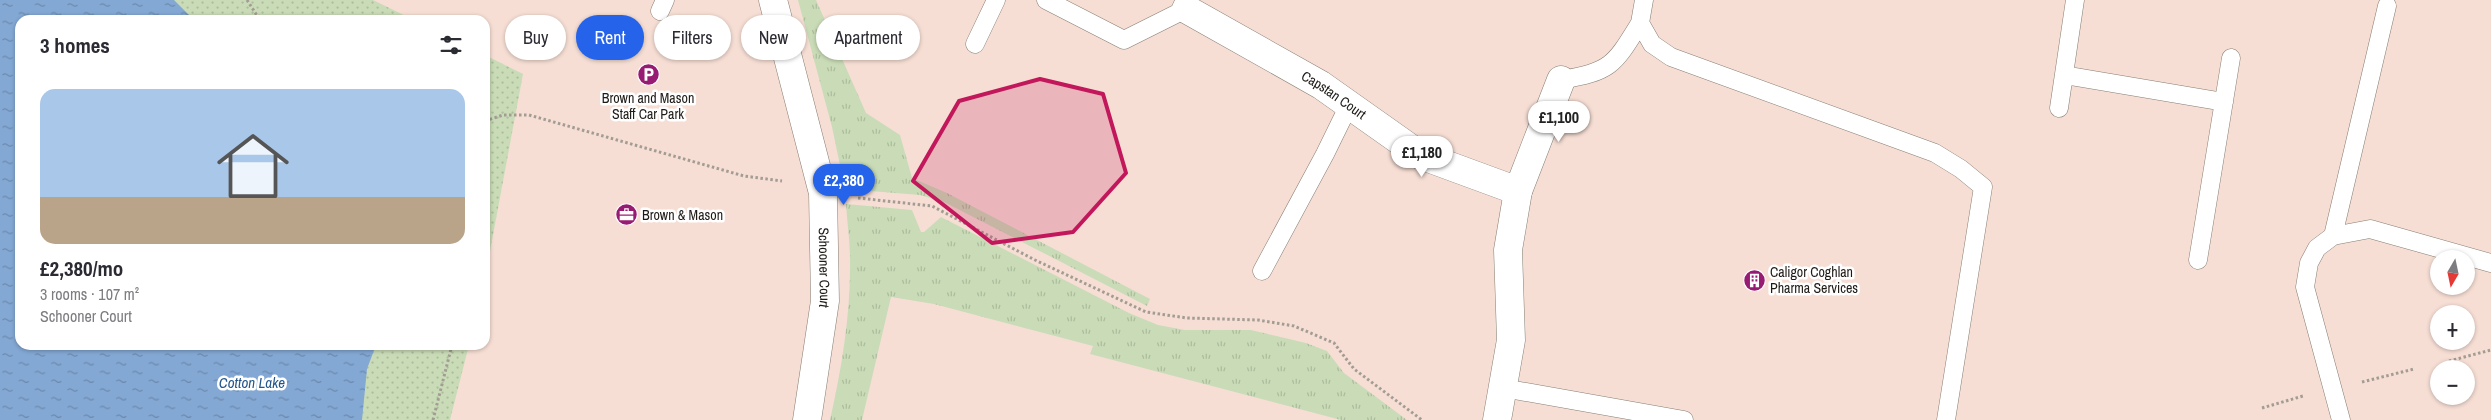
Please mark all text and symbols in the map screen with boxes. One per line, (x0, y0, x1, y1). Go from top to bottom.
chip: Buy (505, 15, 566, 60)
chip: Rent (576, 15, 644, 60)
chip: Filters (654, 15, 731, 60)
chip: New (741, 15, 806, 60)
chip: Apartment (816, 15, 920, 60)
text: 3 homes (40, 31, 110, 60)
icon: filters (437, 31, 465, 59)
parking icon: Brown and Mason Staff Car Park (636, 63, 660, 87)
street label: Capstan Court (1298, 67, 1370, 123)
place label: Brown and Mason Staff Car Park (602, 89, 694, 123)
pin: £1,100 (1518, 100, 1600, 143)
text: £1,100 (1539, 106, 1579, 128)
icon: home (208, 121, 298, 211)
pin: £1,180 (1381, 136, 1463, 178)
text: £1,180 (1402, 141, 1442, 163)
pin: £2,380 (803, 164, 885, 206)
text: £2,380 (824, 169, 864, 191)
office icon: Brown & Mason (614, 203, 638, 227)
place label: Brown & Mason (642, 206, 723, 224)
street label: Schooner Court (815, 227, 834, 309)
north arrow (2430, 250, 2475, 295)
map controls (2430, 250, 2475, 405)
text: £2,380/mo (40, 254, 123, 283)
place label: Caligor Coghlan Pharma Services (1770, 263, 1858, 297)
building icon: Caligor Coghlan Pharma Services (1742, 268, 1766, 292)
text: 3 rooms · 107 m² (40, 283, 139, 305)
text: Schooner Court (40, 305, 132, 327)
button: + (2430, 305, 2475, 350)
button: − (2430, 360, 2475, 405)
water label: Cotton Lake (219, 372, 285, 393)

